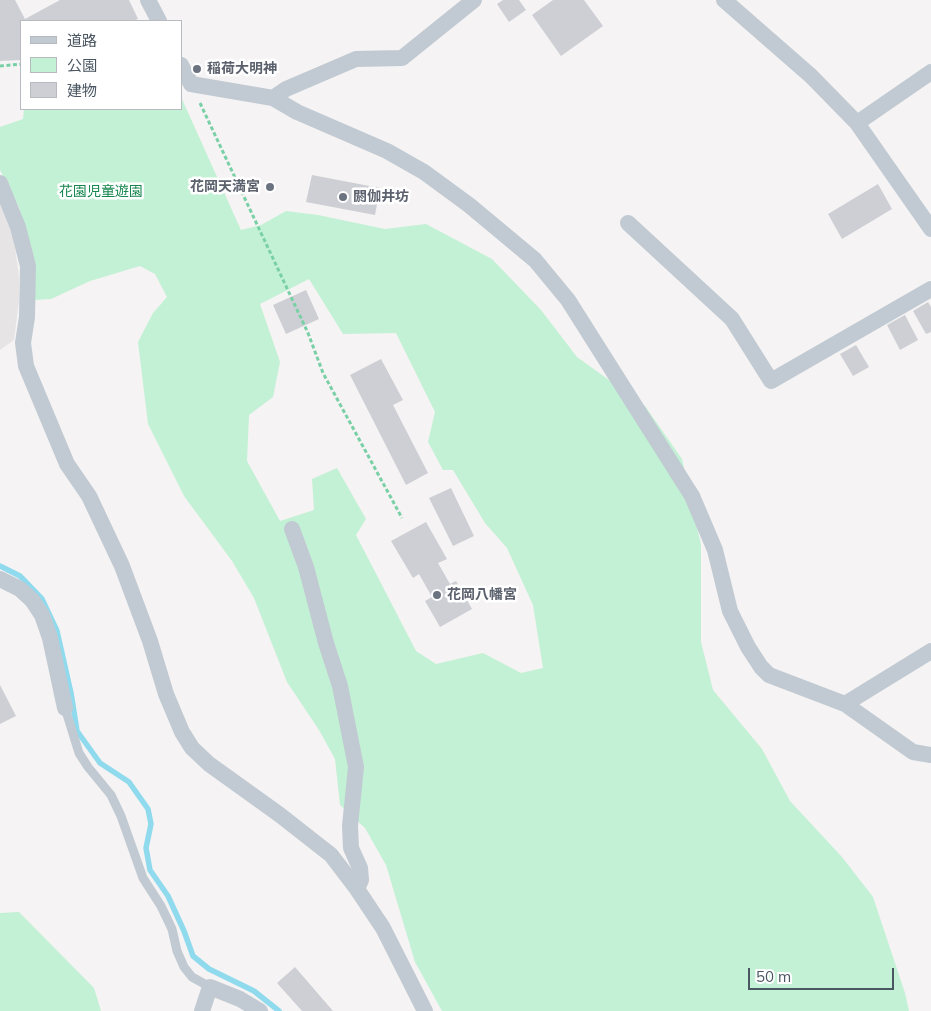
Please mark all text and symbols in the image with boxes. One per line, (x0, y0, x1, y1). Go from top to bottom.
legend (20, 20, 182, 110)
text: 道路 (67, 31, 97, 50)
text: 公園 (67, 56, 97, 75)
place label: 稲荷大明神 (207, 61, 277, 77)
marker: 稲荷大明神 (191, 63, 203, 75)
text: 建物 (67, 81, 97, 100)
place label: 花岡天満宮 (190, 179, 260, 195)
marker: 花岡天満宮 (264, 181, 276, 193)
park label: 花園児童遊園 (59, 184, 143, 200)
place label: 閼伽井坊 (353, 189, 409, 205)
marker: 閼伽井坊 (337, 191, 349, 203)
place label: 花岡八幡宮 (447, 587, 517, 603)
marker: 花岡八幡宮 (431, 589, 443, 601)
scale bar (751, 958, 897, 990)
text: 50 m (756, 967, 791, 986)

